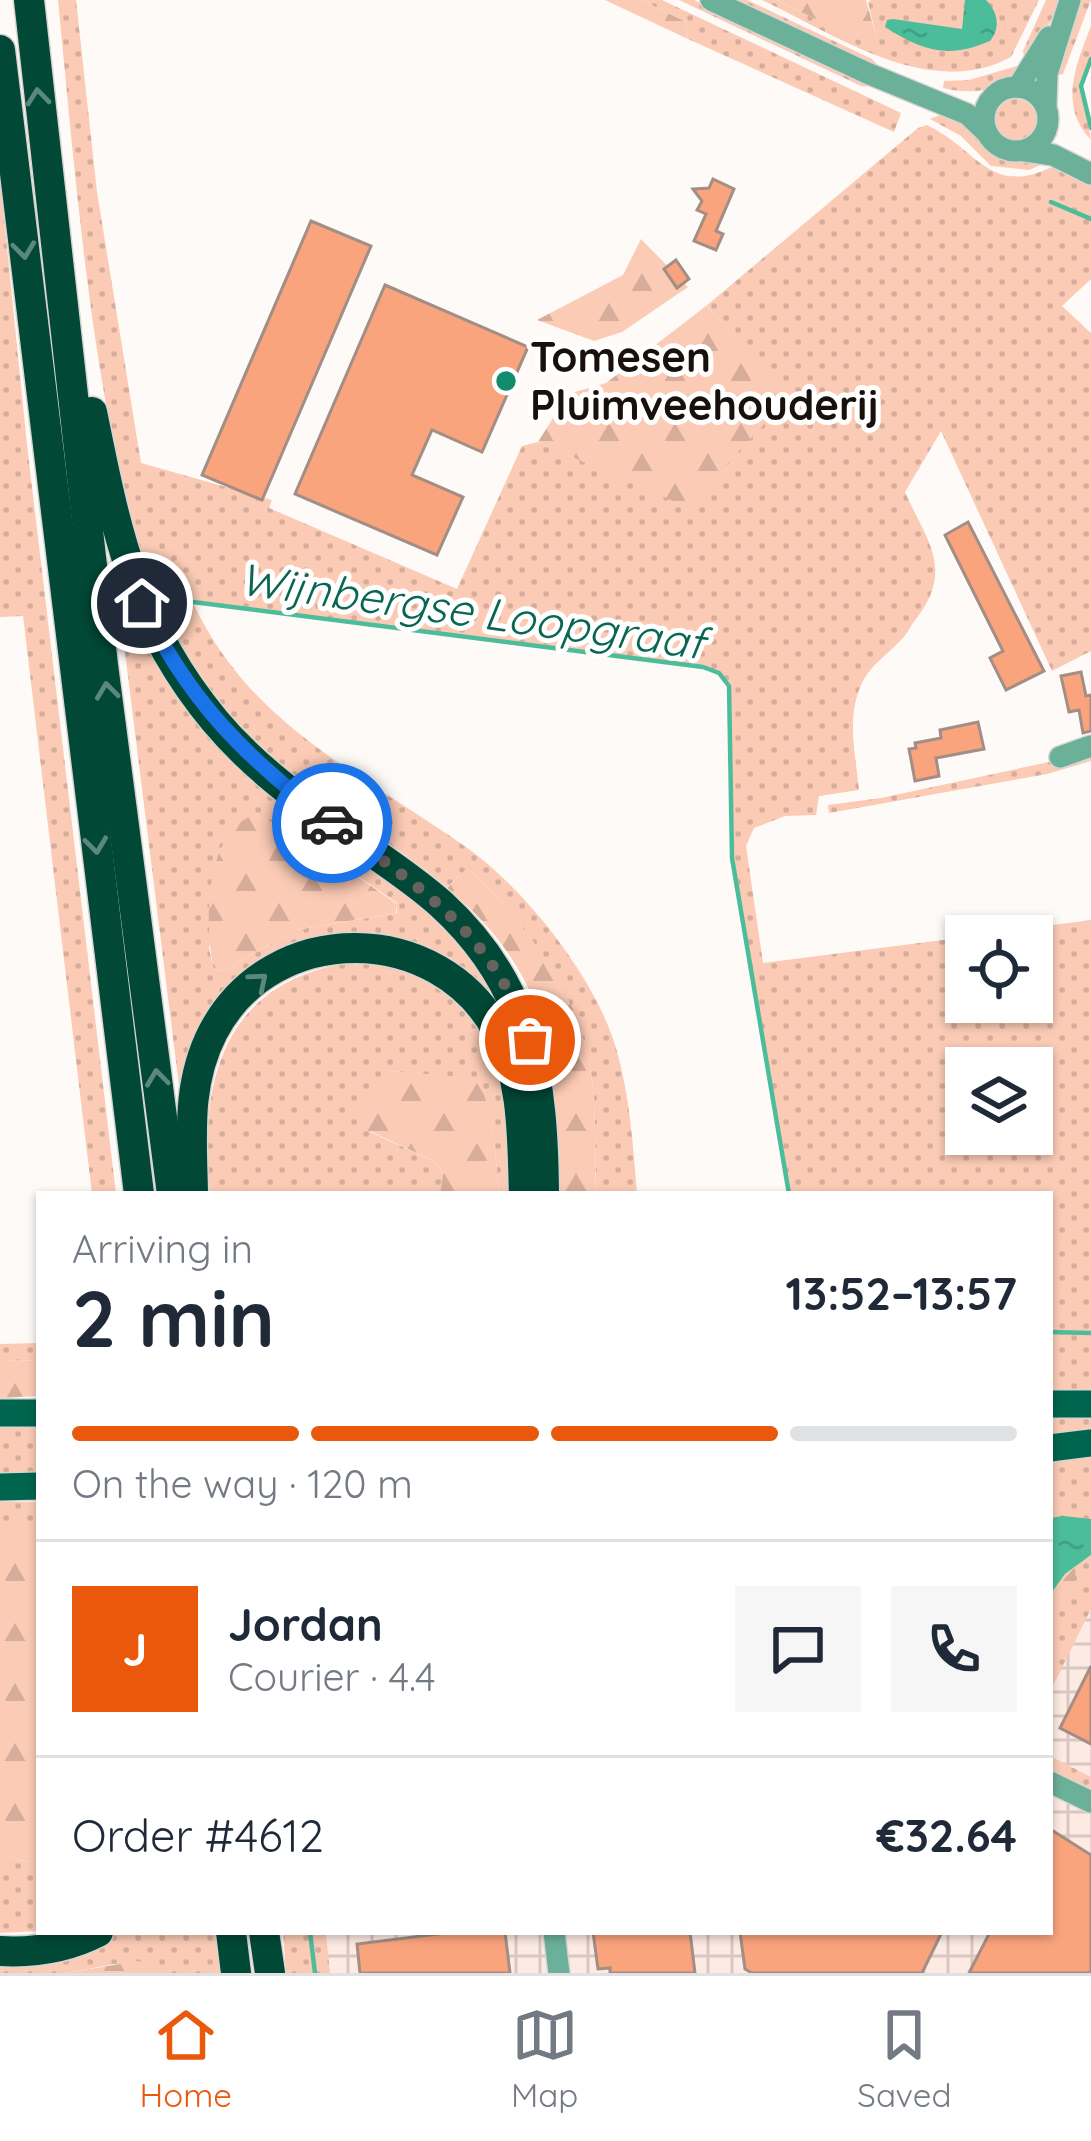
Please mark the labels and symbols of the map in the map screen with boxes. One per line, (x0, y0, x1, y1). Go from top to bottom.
one-way arrow (26, 87, 51, 106)
one-way arrow (10, 240, 36, 260)
place label: Tomesen Pluimveehouderij (530, 330, 879, 431)
marker: Tomesen Pluimveehouderij (493, 368, 519, 394)
water label: Wijnbergse Loopgraaf (236, 550, 716, 671)
pin (91, 552, 193, 654)
one-way arrow (94, 681, 120, 701)
courier (272, 763, 392, 883)
one-way arrow (82, 836, 108, 855)
one-way arrow (245, 974, 267, 995)
pin (479, 989, 581, 1091)
one-way arrow (145, 1068, 171, 1088)

